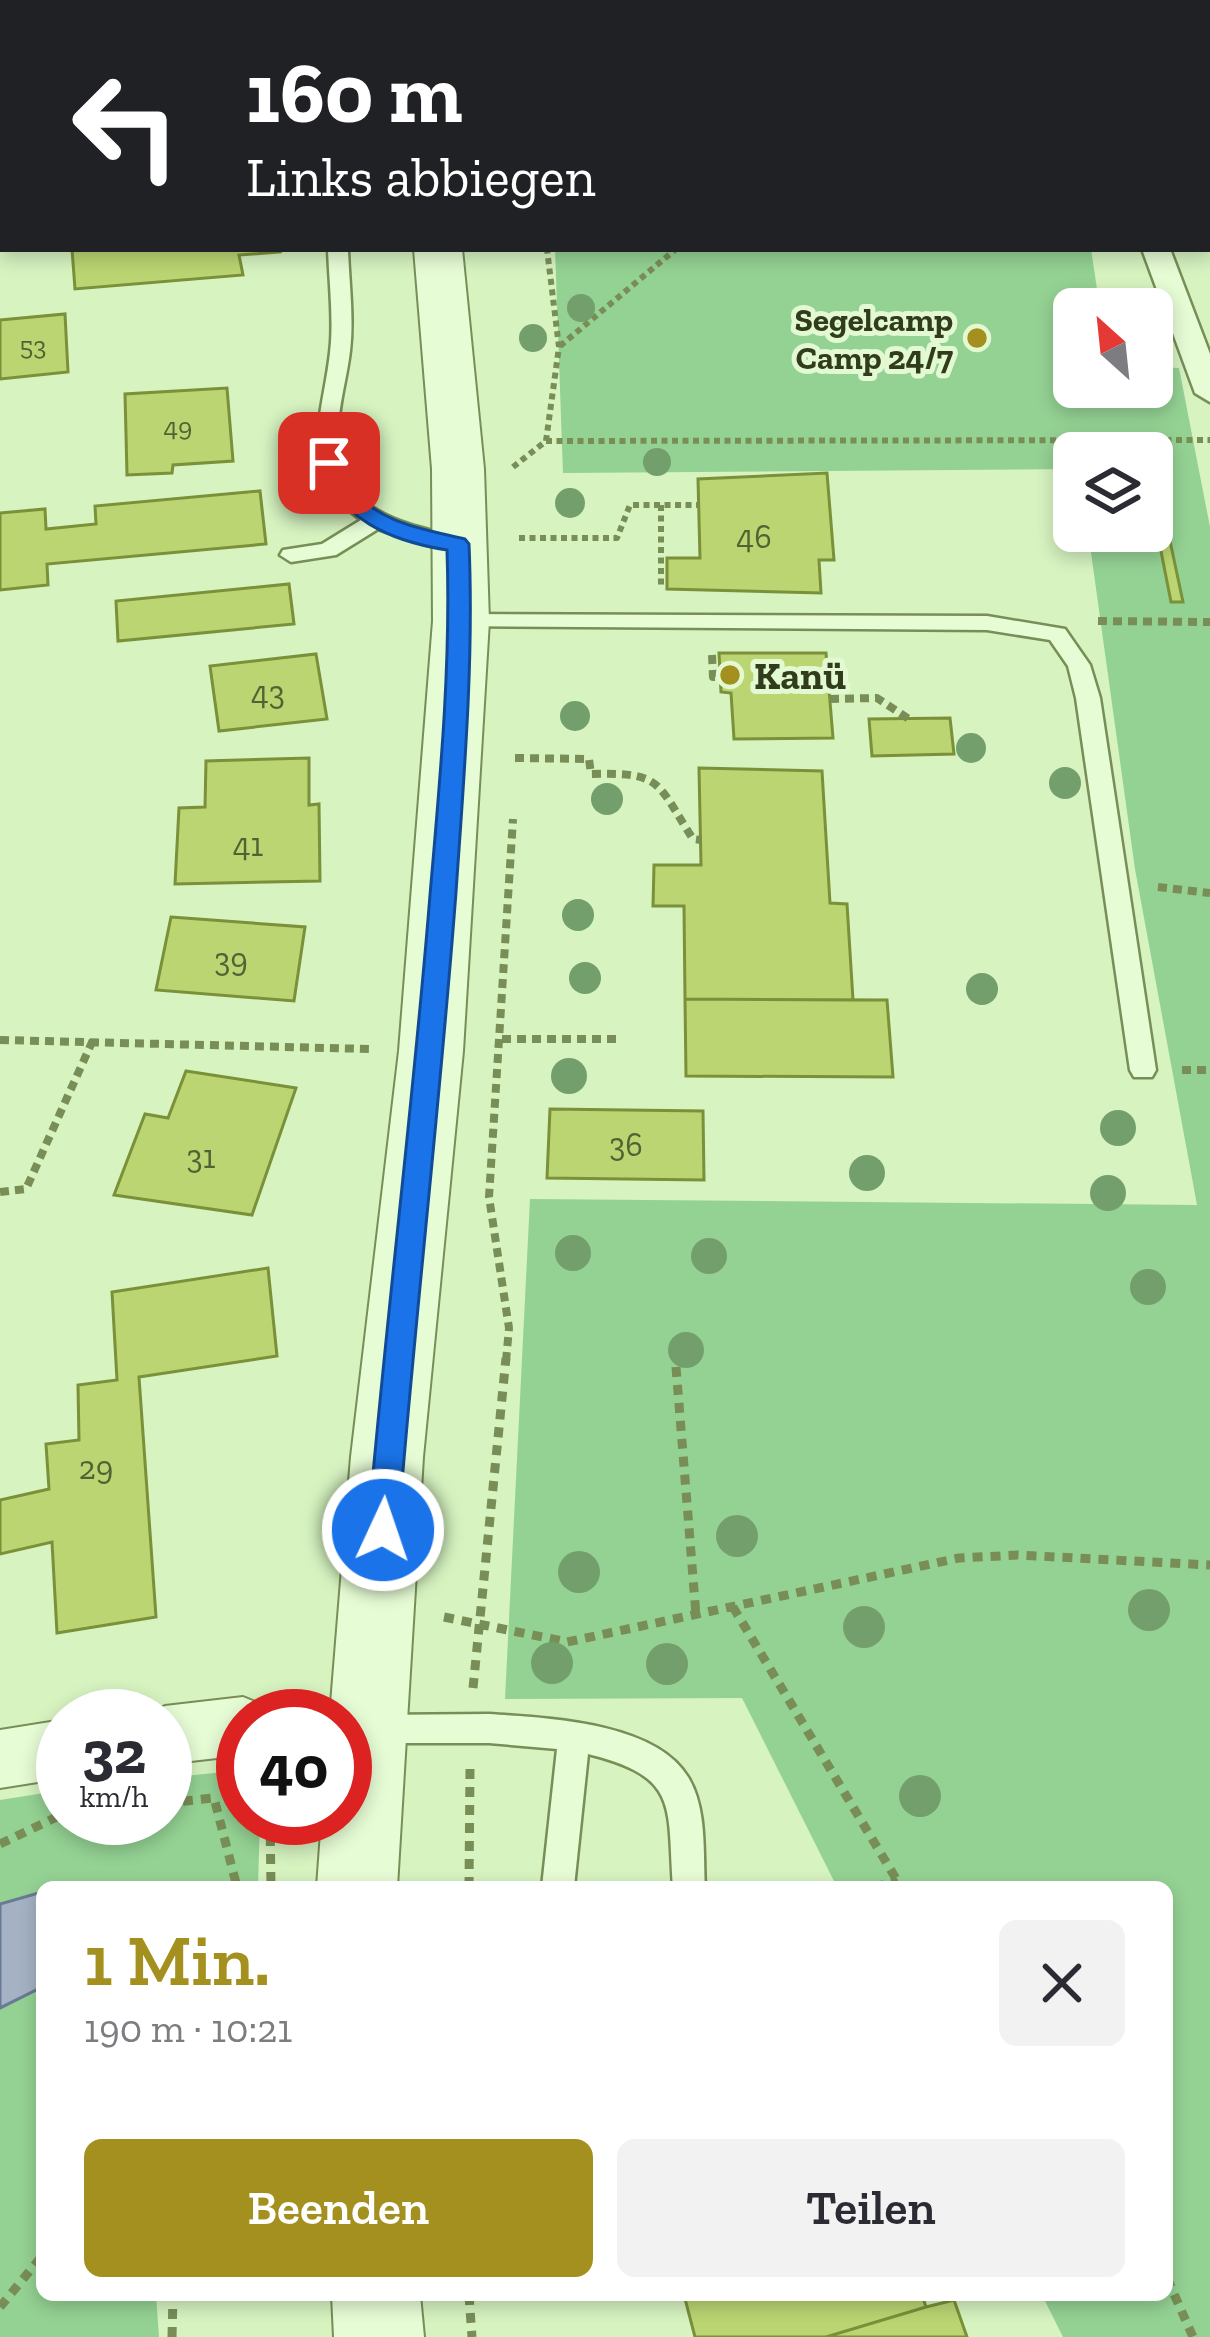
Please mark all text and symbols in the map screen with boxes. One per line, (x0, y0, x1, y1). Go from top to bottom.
text: 160 m (246, 43, 463, 144)
icon: left (48, 48, 204, 204)
text: Links abbiegen (246, 145, 596, 210)
north arrow (1053, 288, 1173, 408)
map controls (1053, 288, 1173, 552)
place label: Segelcamp Camp 24/7 (795, 300, 954, 377)
marker: Segelcamp Camp 24/7 (964, 325, 990, 351)
house number: 53 (19, 330, 47, 362)
house number: 49 (164, 411, 192, 443)
pin (278, 412, 380, 514)
icon: arrive (296, 430, 362, 496)
button: layers (1053, 432, 1173, 552)
house number: 46 (736, 517, 772, 556)
place label: Kanü (754, 652, 846, 699)
marker: Kanü (717, 662, 743, 688)
house number: 43 (251, 673, 285, 712)
house number: 41 (233, 825, 264, 864)
house number: 39 (214, 940, 248, 979)
house number: 36 (609, 1125, 643, 1164)
house number: 31 (187, 1137, 216, 1176)
house number: 29 (79, 1448, 113, 1487)
position arrow (320, 1467, 446, 1593)
speed limit sign: 40 (216, 1689, 372, 1845)
text: 32 (82, 1716, 146, 1788)
text: km/h (80, 1779, 148, 1815)
text: 1 Min. (84, 1917, 270, 2003)
button: close (999, 1920, 1125, 2046)
text: 190 m · 10:21 (84, 2005, 292, 2052)
button: Beenden (84, 2139, 593, 2277)
button: Teilen (617, 2139, 1125, 2277)

